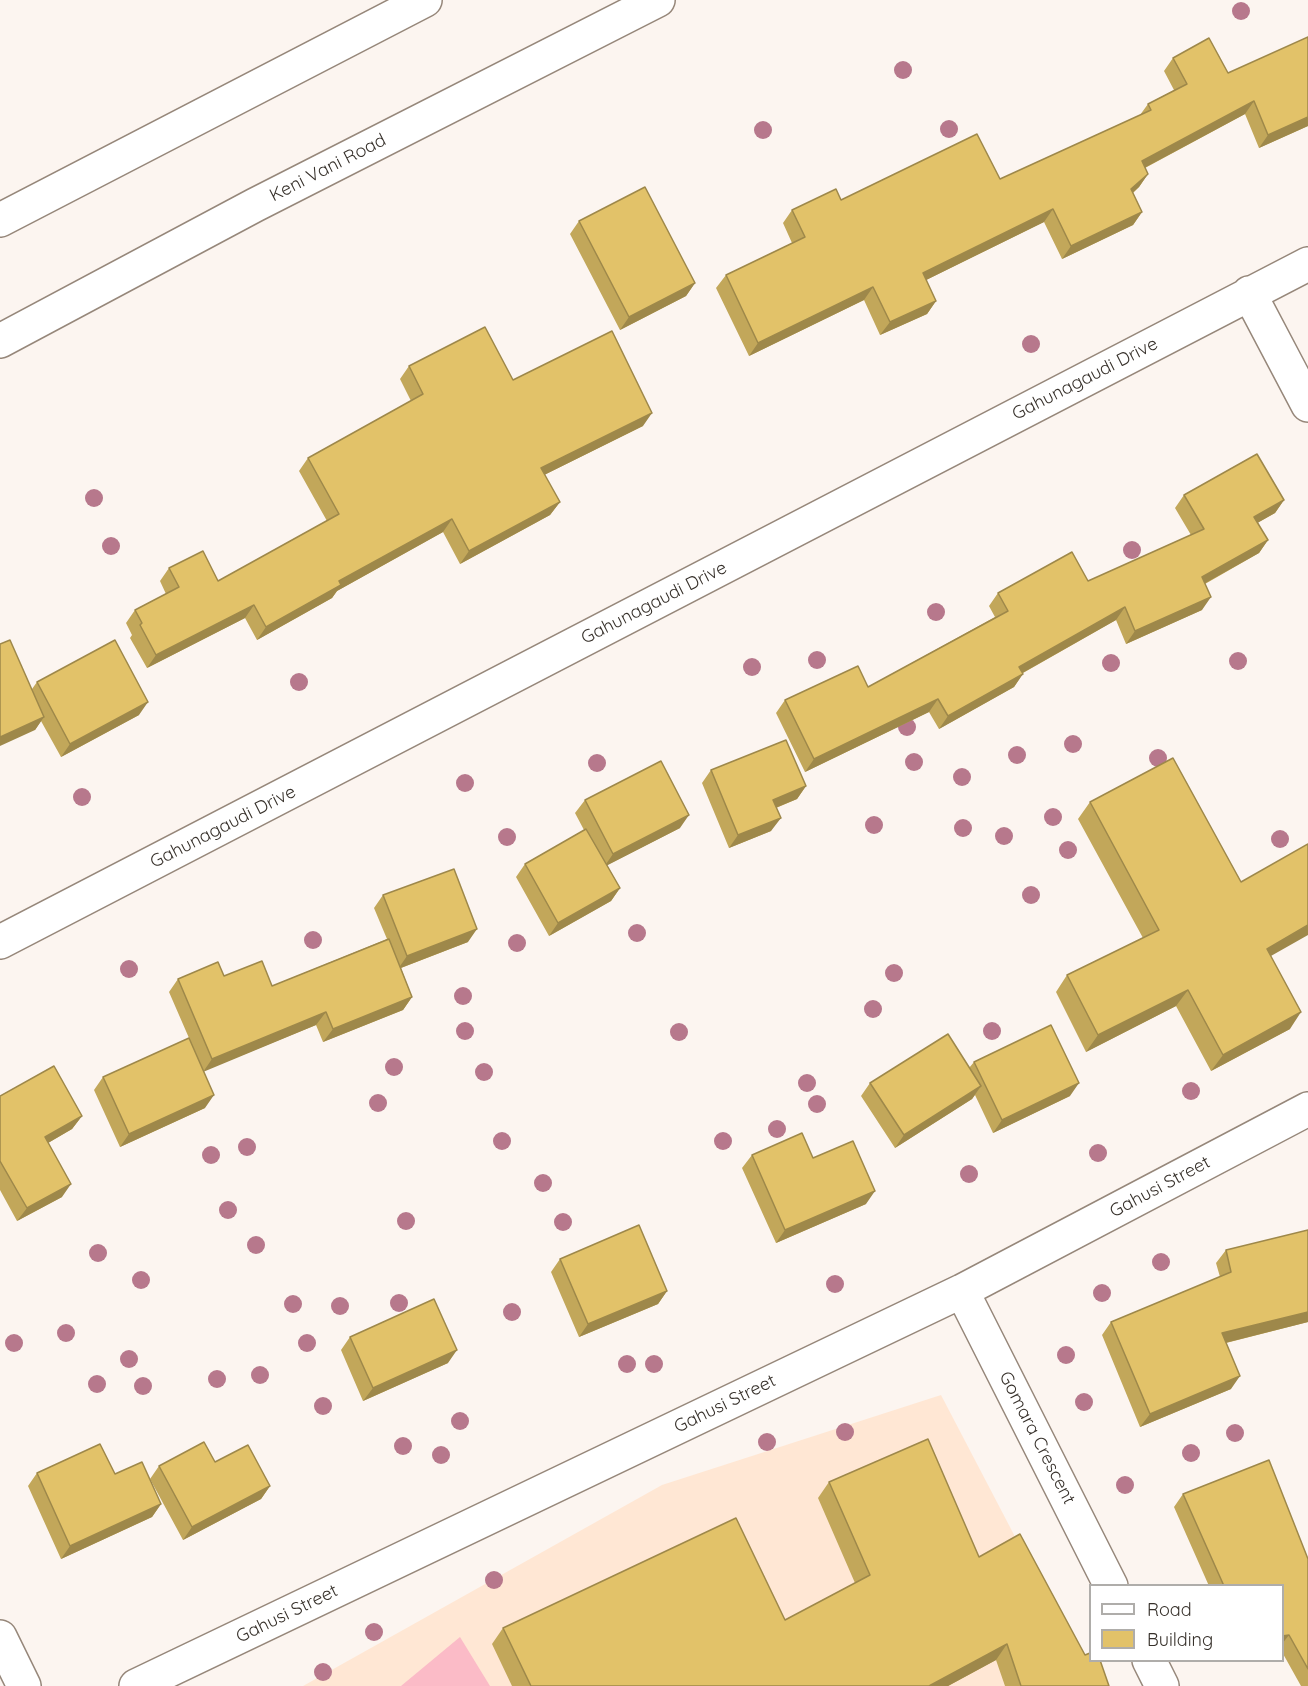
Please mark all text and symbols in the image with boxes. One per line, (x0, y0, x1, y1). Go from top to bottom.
street label: Keni Vani Road (266, 129, 390, 207)
street label: Gahunagaudi Drive (1009, 333, 1161, 425)
street label: Gahunagaudi Drive (578, 557, 730, 649)
street label: Gahunagaudi Drive (147, 781, 299, 873)
street label: Gahusi Street (1106, 1152, 1214, 1222)
street label: Gomara Crescent (994, 1368, 1080, 1508)
street label: Gahusi Street (671, 1370, 779, 1438)
street label: Gahusi Street (233, 1580, 341, 1648)
legend (1089, 1584, 1284, 1662)
text: Road (1147, 1598, 1192, 1621)
text: Building (1147, 1628, 1213, 1651)

